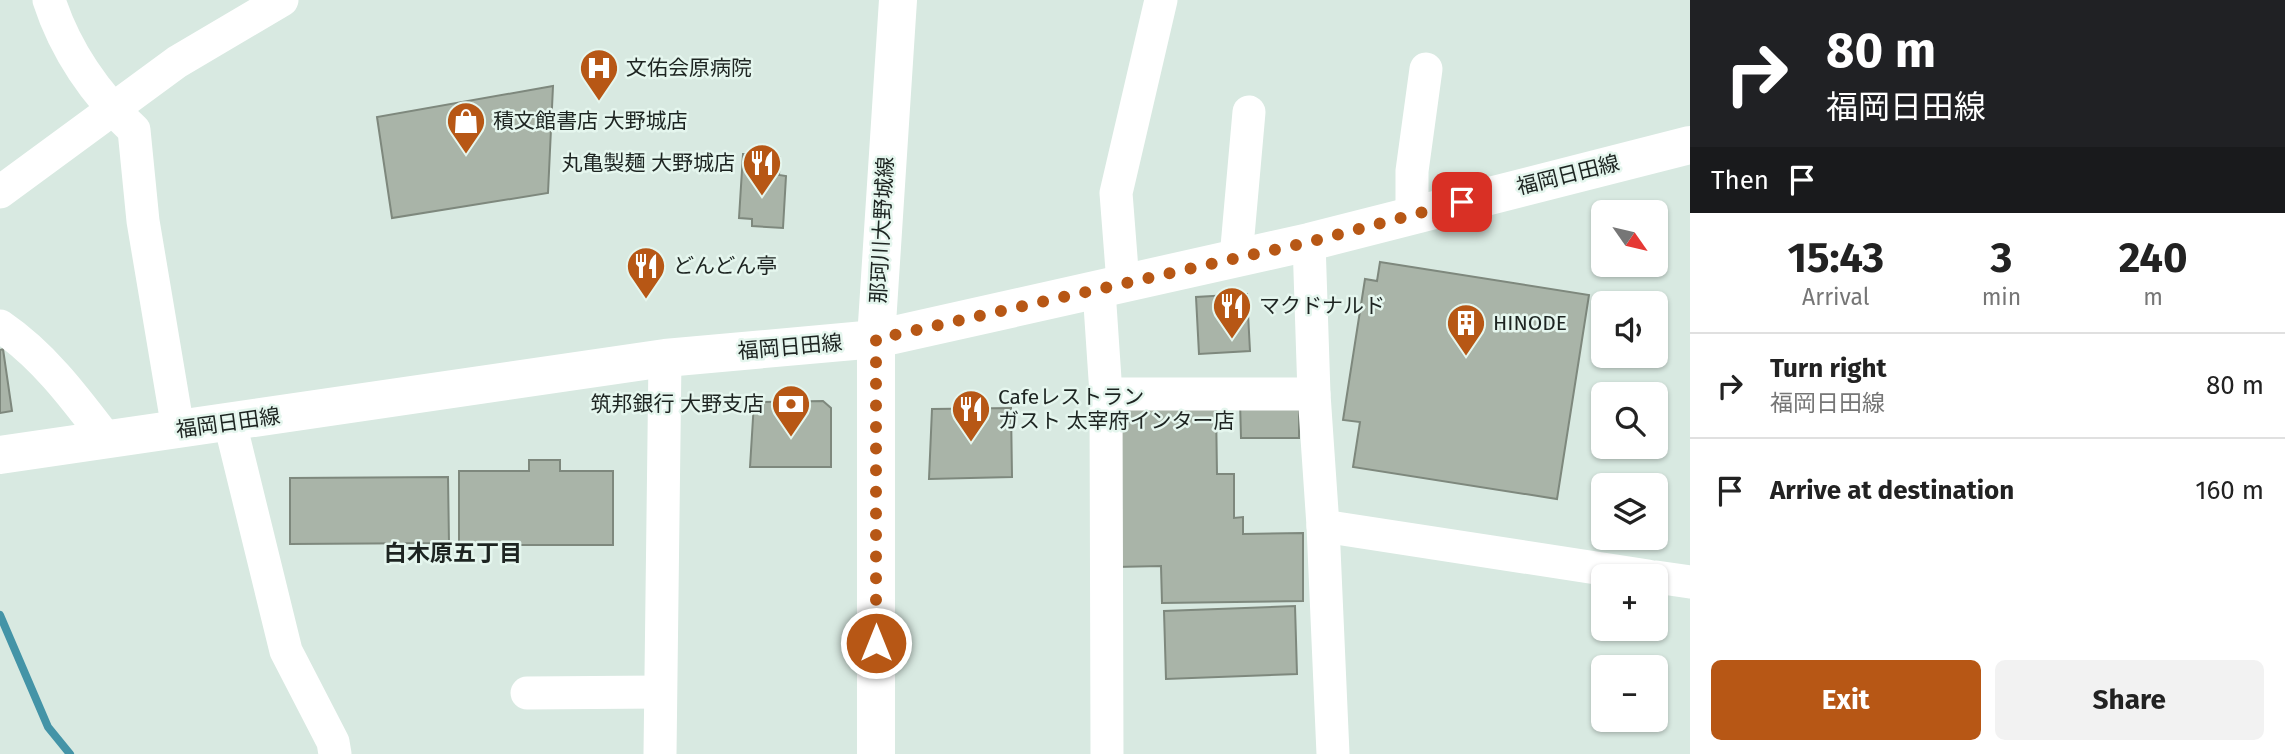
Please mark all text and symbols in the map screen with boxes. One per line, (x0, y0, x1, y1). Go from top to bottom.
text: 80 m (1826, 21, 1936, 80)
icon: right (1711, 28, 1802, 119)
hospital icon: 文佑会原病院 (578, 47, 620, 102)
place label: 文佑会原病院 (626, 55, 752, 81)
text: 福岡日田線 (1826, 88, 1986, 126)
shop icon: 積文館書店 大野城店 (445, 100, 487, 155)
place label: 積文館書店 大野城店 (493, 108, 688, 134)
restaurant icon: 丸亀製麺 大野城店 (741, 142, 783, 197)
place label: 丸亀製麺 大野城店 (561, 150, 735, 176)
street label: 福岡日田線 (1514, 150, 1622, 200)
street label: 那珂川大野城線 (865, 156, 899, 304)
icon: arrive (1783, 161, 1821, 199)
text: Then (1711, 165, 1769, 196)
pin (1432, 172, 1492, 232)
icon: arrive (1443, 183, 1481, 221)
north arrow (1591, 200, 1668, 276)
map controls (1591, 200, 1668, 732)
text: 15:43 (1787, 233, 1884, 283)
text: 3 (1991, 233, 2012, 283)
text: 240 (2119, 233, 2188, 283)
restaurant icon: どんどん亭 (625, 245, 667, 300)
place label: どんどん亭 (673, 253, 777, 279)
text: Arrival (1802, 283, 1870, 311)
text: min (1982, 283, 2021, 311)
text: m (2143, 283, 2163, 311)
restaurant icon: マクドナルド (1211, 285, 1253, 340)
button: sound (1591, 291, 1668, 368)
place label: マクドナルド (1259, 293, 1385, 319)
building icon: HINODE (1445, 302, 1487, 357)
place label: HINODE (1493, 310, 1567, 336)
street label: 福岡日田線 (737, 329, 843, 365)
text: Turn right (1770, 353, 1887, 384)
icon: right (1711, 367, 1749, 405)
text: 80 m (2206, 370, 2264, 401)
button: search (1591, 382, 1668, 459)
bank icon: 筑邦銀行 大野支店 (770, 383, 812, 438)
place label: Cafeレストラン ガスト 太宰府インター店 (998, 384, 1235, 434)
restaurant icon: Cafeレストラン ガスト 太宰府インター店 (950, 388, 992, 443)
text: 福岡日田線 (1770, 389, 1885, 417)
place label: 筑邦銀行 大野支店 (590, 391, 764, 417)
street label: 福岡日田線 (174, 403, 282, 443)
icon: arrive (1711, 472, 1749, 510)
button: layers (1591, 473, 1668, 550)
text: Arrive at destination (1770, 475, 2014, 506)
text: 160 m (2195, 475, 2264, 506)
district label: 白木原五丁目 (384, 539, 522, 567)
button: + (1591, 564, 1668, 641)
position arrow (839, 606, 913, 680)
button: − (1591, 655, 1668, 732)
button: Exit (1711, 660, 1981, 740)
button: Share (1995, 660, 2264, 740)

